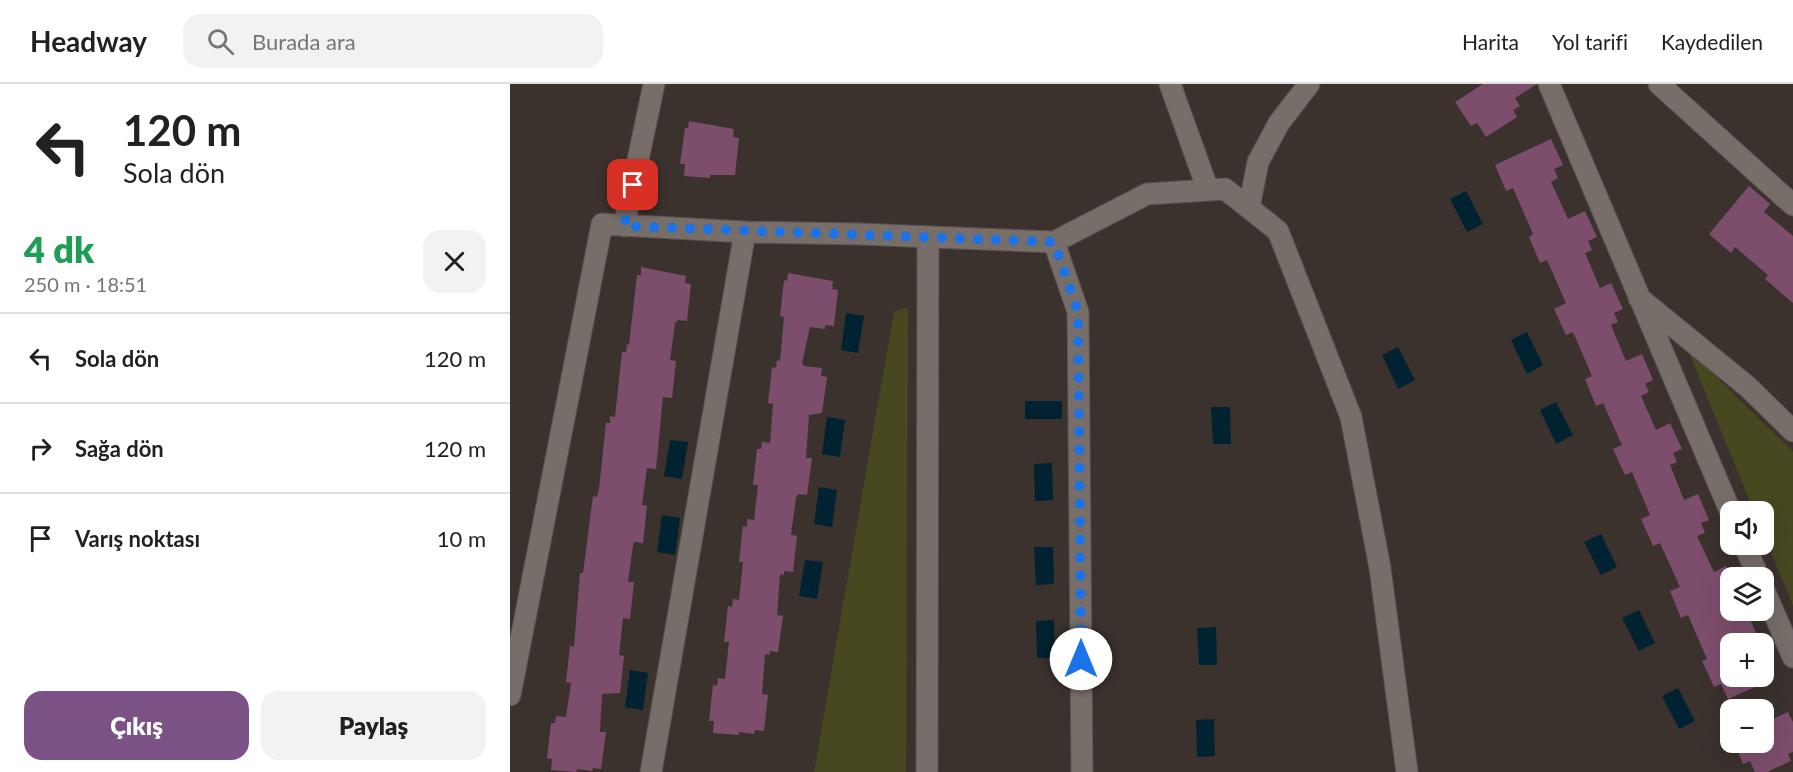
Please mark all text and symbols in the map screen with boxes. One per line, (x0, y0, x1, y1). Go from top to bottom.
search box (183, 14, 603, 68)
text: Headway (30, 24, 147, 58)
icon: search (204, 25, 237, 58)
text: Burada ara (252, 28, 356, 55)
text: Harita (1462, 29, 1519, 54)
text: Yol tarifi (1552, 29, 1628, 54)
text: Kaydedilen (1661, 29, 1763, 54)
text: 120 m (123, 105, 241, 155)
icon: left (24, 108, 102, 186)
text: Sola dön (123, 156, 225, 189)
pin (607, 159, 658, 210)
icon: arrive (616, 168, 649, 201)
text: 4 dk (24, 227, 94, 271)
button: close (423, 230, 486, 293)
text: 250 m · 18:51 (24, 272, 147, 296)
icon: left (24, 342, 57, 375)
text: Sola dön (75, 345, 159, 372)
text: 120 m (424, 345, 486, 372)
icon: right (24, 432, 57, 465)
text: Sağa dön (75, 435, 164, 462)
text: 120 m (424, 435, 486, 462)
map controls (1720, 501, 1774, 753)
button: sound (1720, 501, 1774, 555)
icon: arrive (24, 522, 57, 555)
text: Varış noktası (75, 525, 200, 552)
text: 10 m (437, 525, 486, 552)
button: layers (1720, 567, 1774, 621)
position arrow (1049, 627, 1113, 691)
button: + (1720, 633, 1774, 687)
button: Çıkış (24, 691, 249, 760)
button: Paylaş (261, 691, 486, 760)
button: − (1720, 699, 1774, 753)

